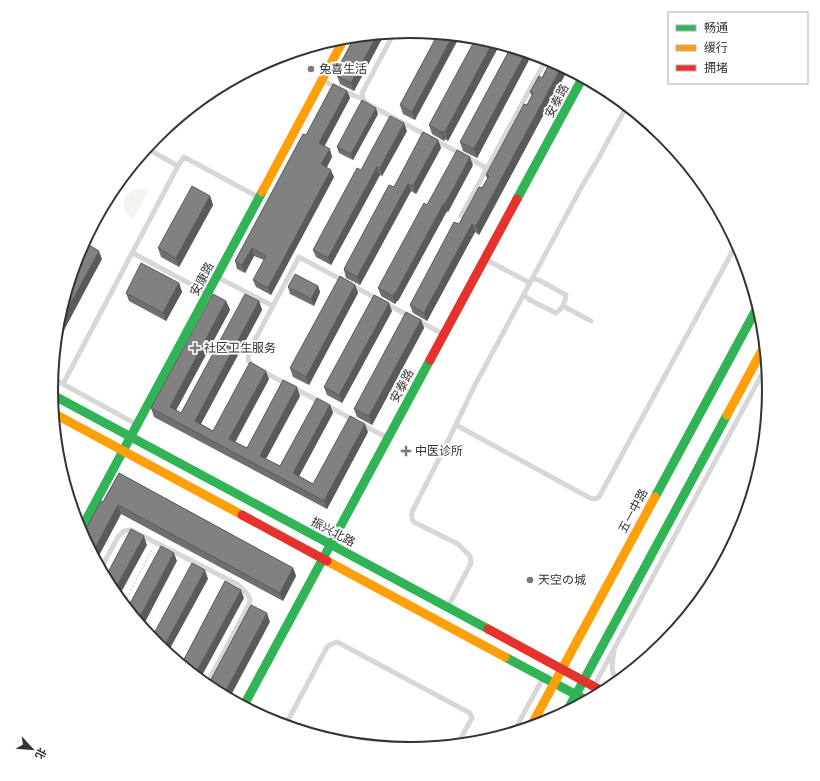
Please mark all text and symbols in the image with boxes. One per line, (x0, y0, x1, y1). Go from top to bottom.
legend (668, 12, 808, 84)
text: 畅通 (704, 20, 728, 36)
text: 缓行 (704, 40, 728, 56)
text: 拥堵 (704, 60, 728, 76)
place label: 兔喜生活 (319, 61, 367, 77)
marker: 兔喜生活 (306, 64, 316, 74)
street label: 安泰路 (541, 81, 573, 121)
street label: 安康路 (186, 259, 218, 299)
place label: 社区卫生服务 (204, 340, 276, 356)
marker: 社区卫生服务 (189, 342, 201, 354)
street label: 安泰路 (386, 366, 418, 406)
place label: 中医诊所 (415, 443, 463, 459)
marker: 中医诊所 (400, 445, 412, 457)
street label: 五一中路 (615, 486, 651, 536)
street label: 振兴北路 (308, 514, 358, 550)
place label: 天空の城 (538, 572, 586, 588)
marker: 天空の城 (525, 575, 535, 585)
north arrow (12, 729, 52, 769)
text: 北 (32, 745, 50, 761)

